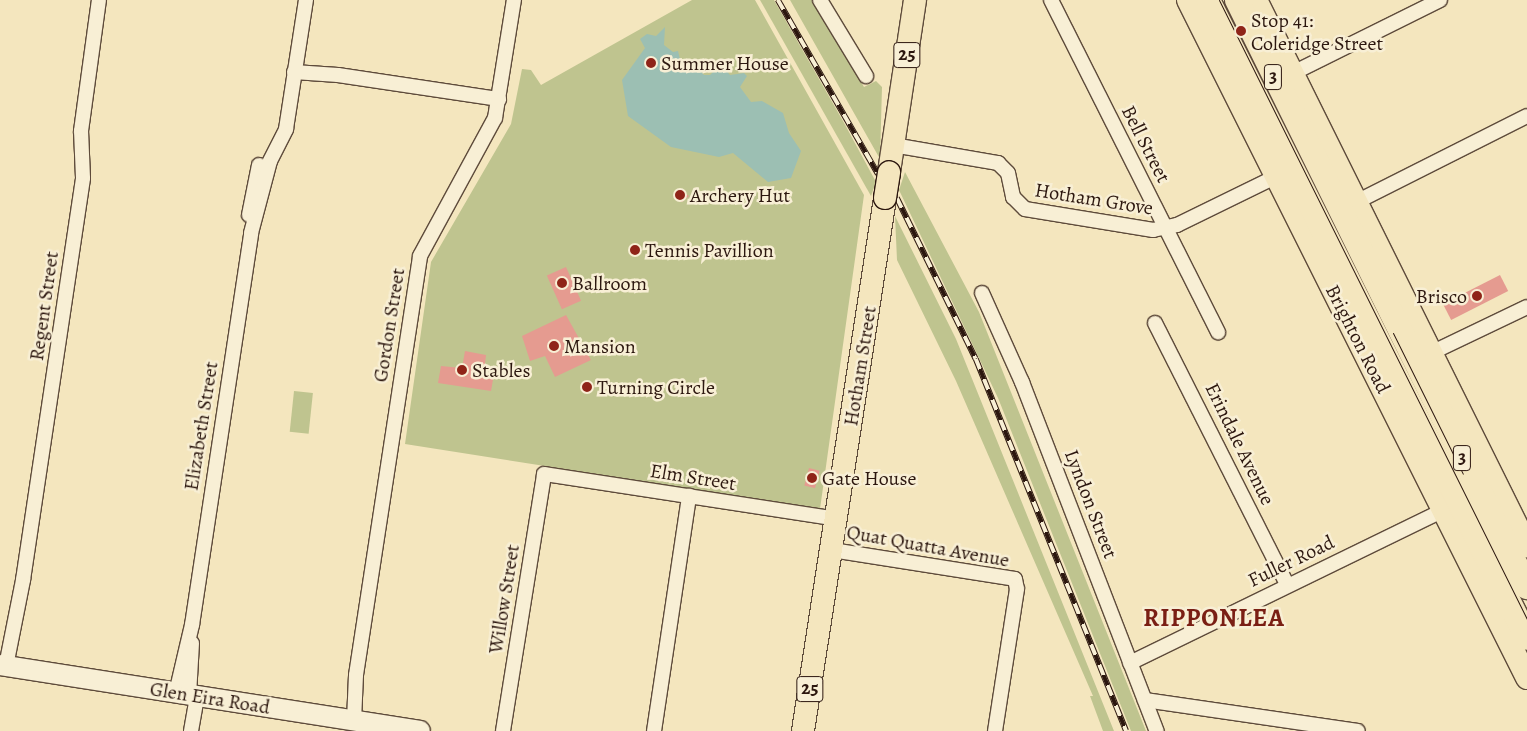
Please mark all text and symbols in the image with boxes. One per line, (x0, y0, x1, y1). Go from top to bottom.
place label: Stop 41: Coleridge Street (1251, 8, 1383, 55)
marker: Stop 41: Coleridge Street (1235, 25, 1247, 37)
road number: 25 (893, 38, 921, 72)
place label: Summer House (661, 51, 789, 75)
marker: Summer House (645, 57, 657, 69)
road number: 3 (1263, 61, 1283, 94)
street label: Bell Street (1116, 101, 1176, 187)
street label: Hotham Grove (1033, 178, 1155, 220)
place label: Archery Hut (690, 183, 790, 207)
marker: Archery Hut (674, 189, 686, 201)
place label: Tennis Pavillion (645, 238, 774, 262)
marker: Tennis Pavillion (629, 244, 641, 256)
street label: Regent Street (24, 250, 64, 362)
street label: Gordon Street (368, 266, 410, 384)
place label: Ballroom (572, 271, 647, 295)
marker: Ballroom (556, 277, 568, 289)
street label: Brighton Road (1320, 281, 1396, 397)
place label: Brisco (1416, 284, 1467, 308)
marker: Brisco (1471, 290, 1483, 302)
street label: Hotham Street (839, 304, 881, 428)
place label: Mansion (564, 334, 636, 358)
marker: Mansion (548, 340, 560, 352)
place label: Stables (472, 358, 531, 382)
street label: Elizabeth Street (179, 360, 223, 492)
marker: Stables (456, 364, 468, 376)
place label: Turning Circle (597, 375, 715, 399)
street label: Erindale Avenue (1200, 379, 1280, 509)
marker: Turning Circle (581, 381, 593, 393)
road number: 3 (1452, 442, 1472, 474)
street label: Lyndon Street (1059, 446, 1123, 562)
street label: Elm Street (648, 458, 738, 496)
place label: Gate House (822, 466, 916, 490)
marker: Gate House (806, 472, 818, 484)
street label: Quat Quatta Avenue (845, 520, 1011, 572)
street label: Fuller Road (1244, 530, 1338, 592)
street label: Willow Street (484, 543, 524, 655)
district label: RIPPONLEA (1142, 603, 1286, 633)
road number: 25 (796, 672, 824, 706)
street label: Glen Eira Road (148, 677, 272, 719)

